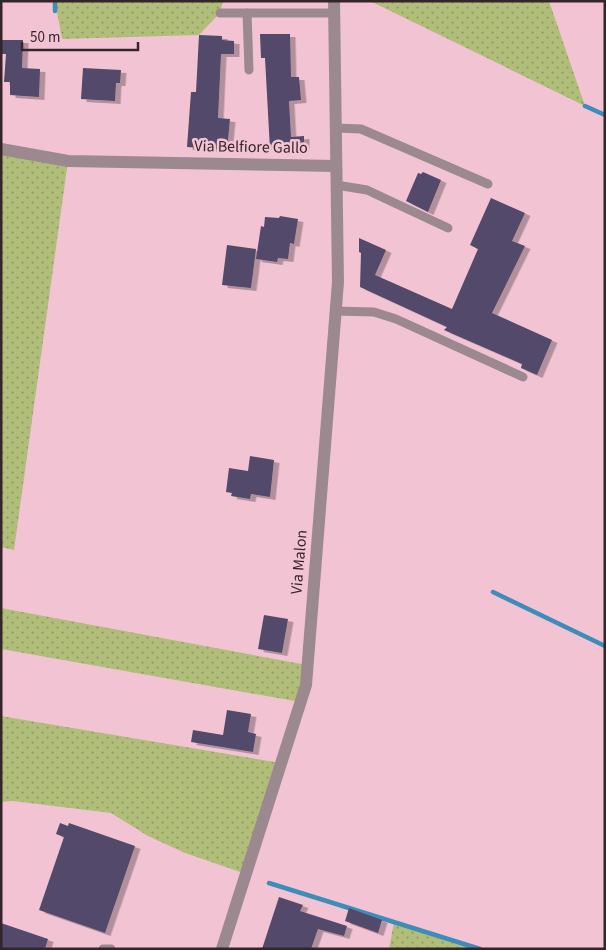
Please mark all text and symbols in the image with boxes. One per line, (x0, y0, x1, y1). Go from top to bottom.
scale bar (22, 20, 139, 52)
text: 50 m (30, 27, 60, 48)
street label: Via Belfiore Gallo (194, 135, 308, 159)
street label: Via Malon (285, 529, 313, 595)

